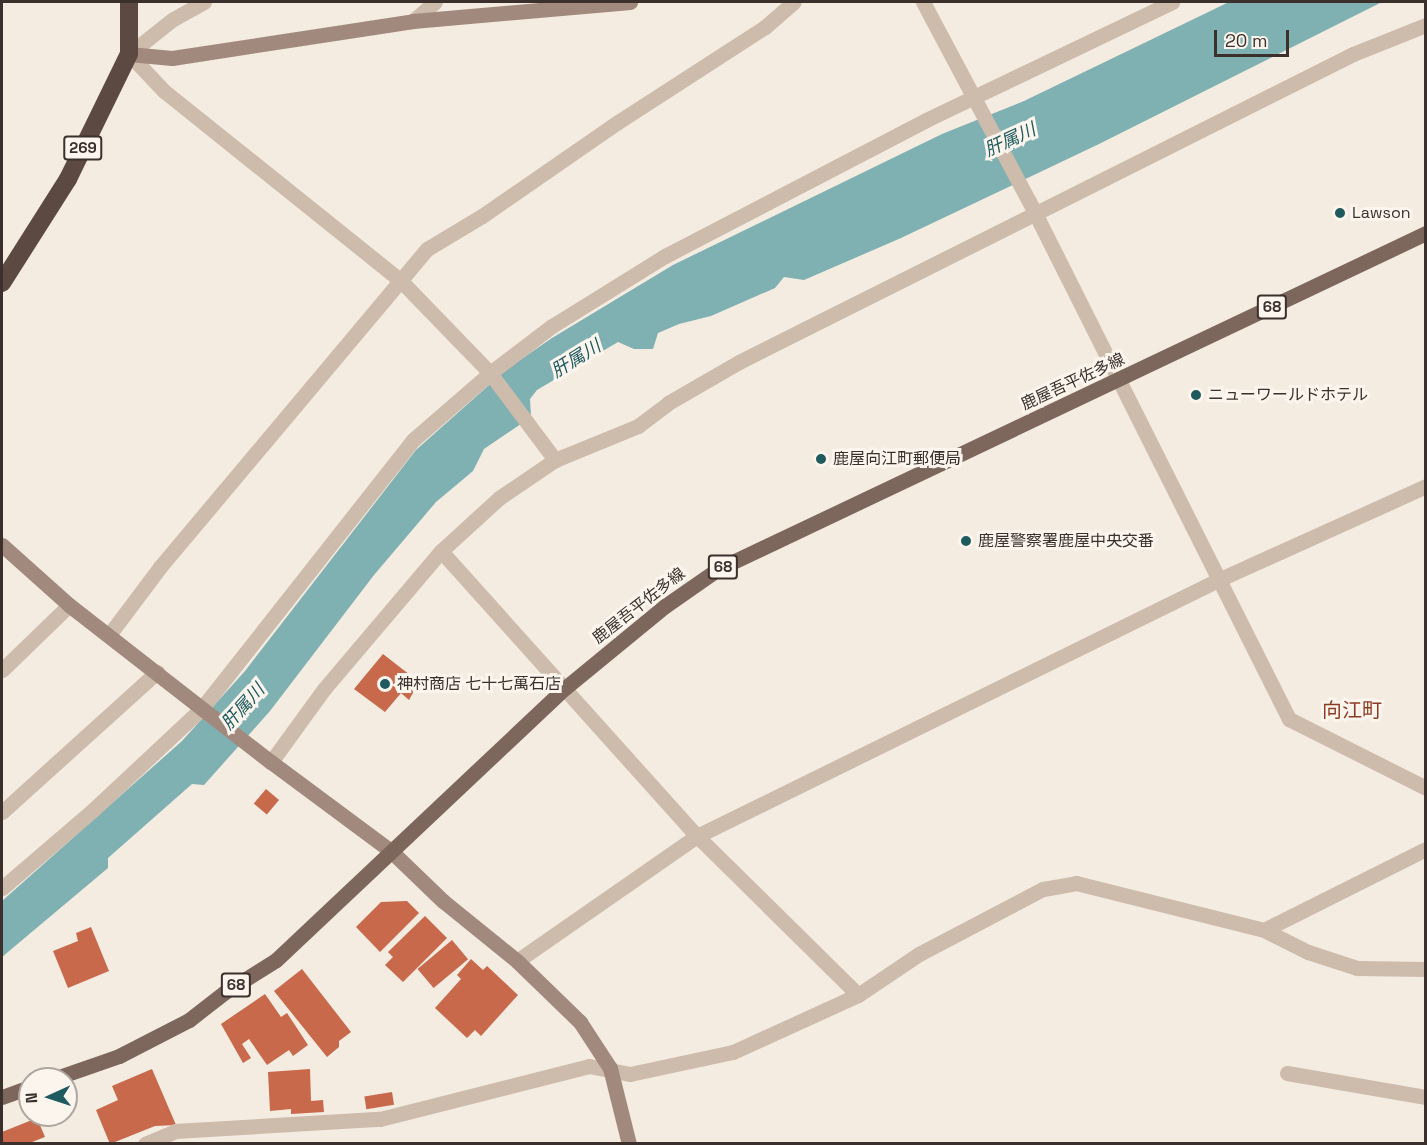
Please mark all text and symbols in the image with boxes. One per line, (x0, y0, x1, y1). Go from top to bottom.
scale bar (1217, 18, 1292, 56)
text: 20 m (1225, 29, 1268, 52)
water label: 肝属川 (981, 119, 1039, 161)
road number: 269 (62, 136, 104, 160)
place label: Lawson (1352, 203, 1411, 223)
marker: Lawson (1333, 206, 1347, 220)
road number: 68 (1256, 295, 1288, 319)
water label: 肝属川 (547, 336, 605, 382)
street label: 鹿屋吾平佐多線 (1018, 350, 1128, 414)
place label: ニューワールドホテル (1208, 385, 1368, 405)
marker: ニューワールドホテル (1189, 388, 1203, 402)
place label: 鹿屋向江町郵便局 (833, 449, 961, 469)
marker: 鹿屋向江町郵便局 (814, 452, 828, 466)
place label: 鹿屋警察署鹿屋中央交番 (978, 531, 1154, 551)
marker: 鹿屋警察署鹿屋中央交番 (959, 534, 973, 548)
road number: 68 (706, 555, 740, 579)
street label: 鹿屋吾平佐多線 (589, 564, 689, 648)
place label: 神村商店 七十七萬石店 (397, 674, 561, 694)
marker: 神村商店 七十七萬石店 (378, 677, 392, 691)
water label: 肝属川 (217, 680, 269, 734)
district label: 向江町 (1322, 698, 1382, 722)
road number: 68 (220, 973, 252, 997)
north arrow (18, 1067, 78, 1127)
text: N (21, 1092, 42, 1104)

